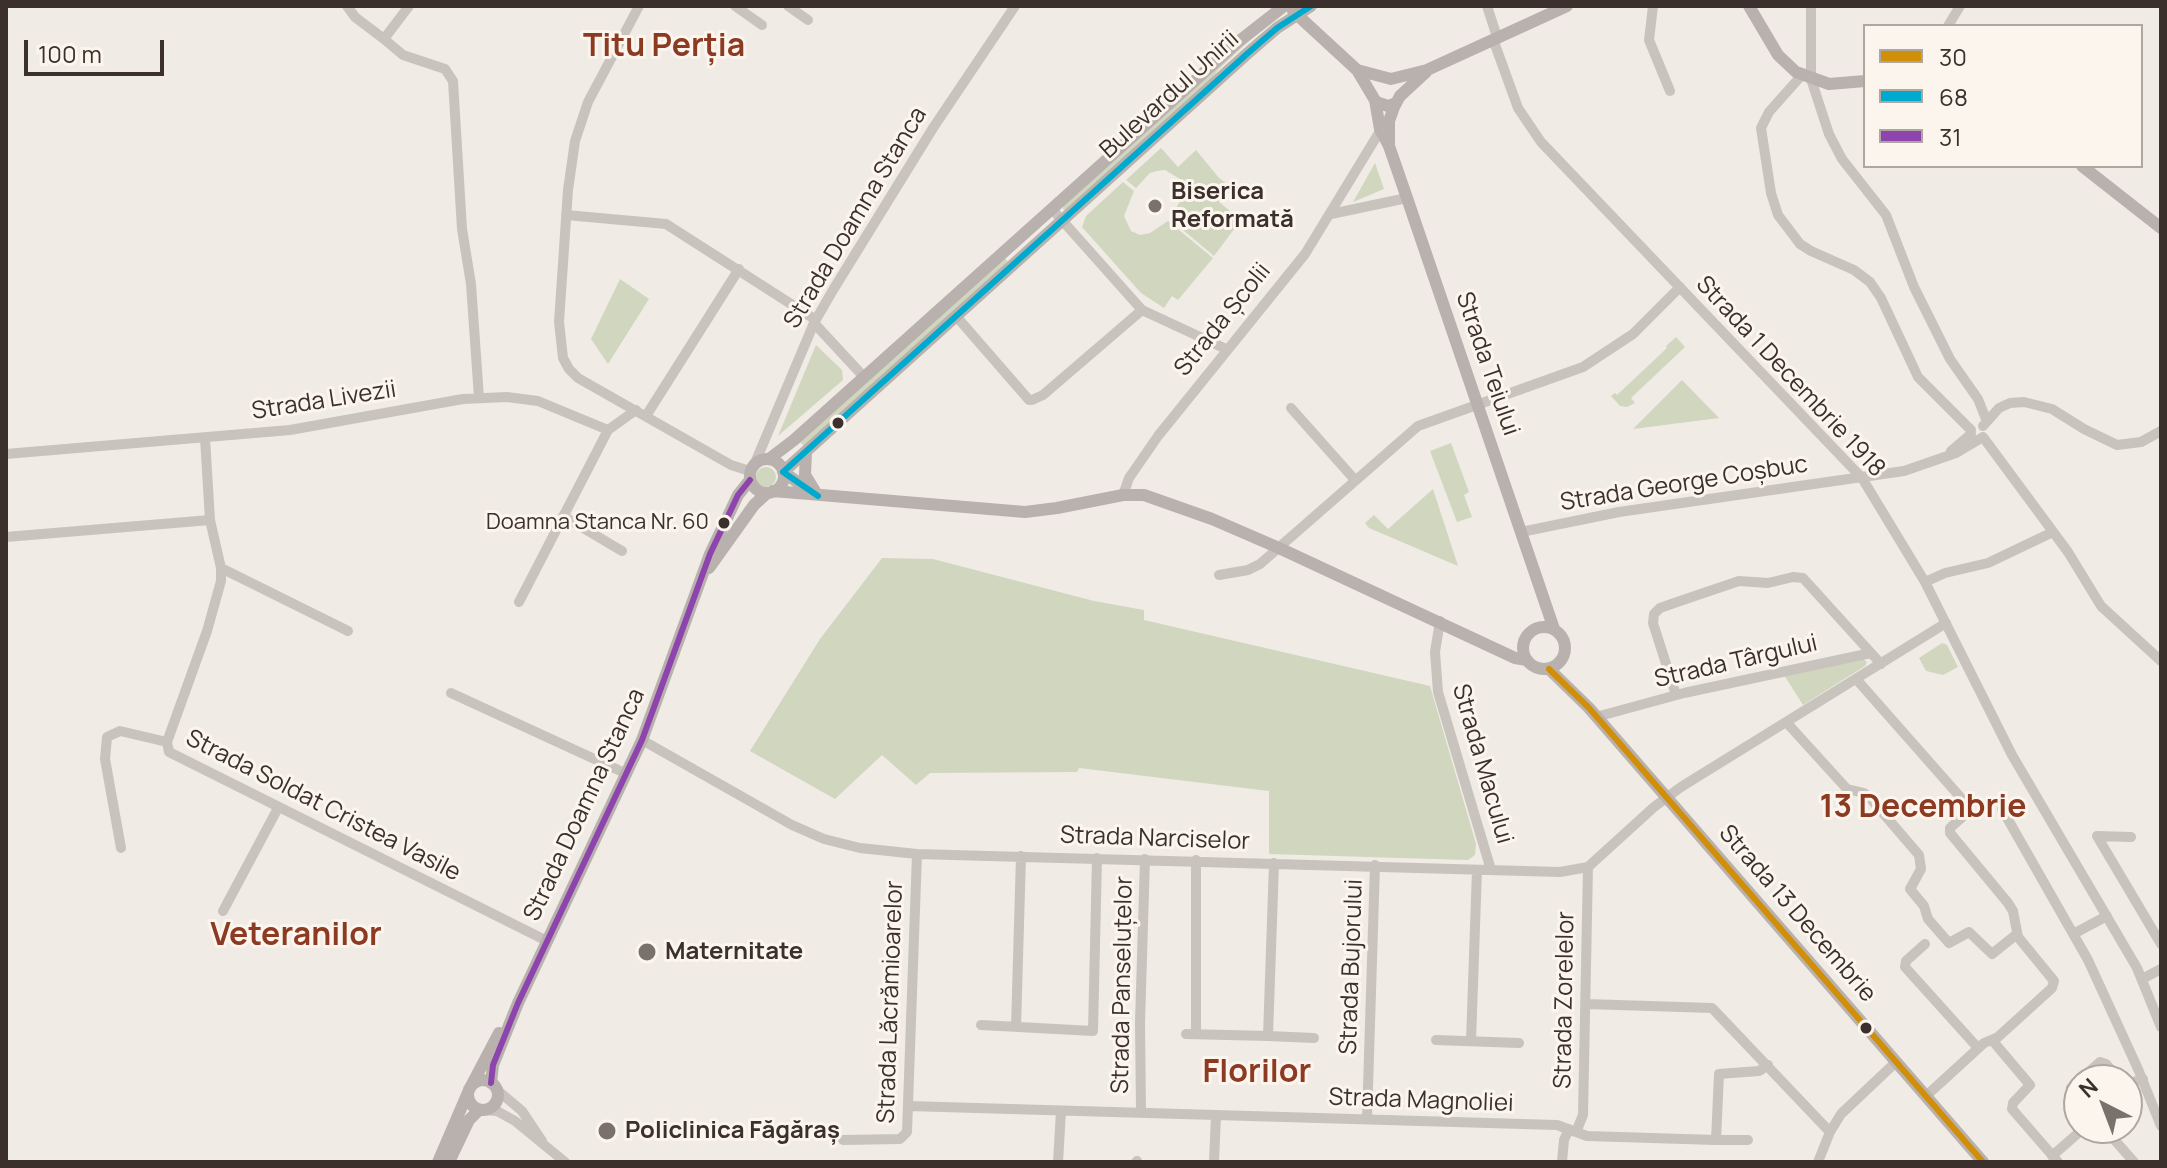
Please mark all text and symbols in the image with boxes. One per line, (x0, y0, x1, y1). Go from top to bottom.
scale bar (28, 24, 168, 74)
legend (1863, 24, 2143, 168)
street label: Bulevardul Unirii (1095, 25, 1245, 165)
district label: Titu Perția (583, 28, 745, 66)
text: 100 m (38, 37, 102, 70)
text: 30 (1939, 40, 1967, 73)
text: 68 (1939, 80, 1968, 113)
street label: Strada Doamna Stanca (778, 102, 934, 334)
text: 31 (1939, 120, 1962, 153)
place label: Biserica Reformată (1171, 178, 1294, 234)
marker: Biserica Reformată (1146, 197, 1164, 215)
street label: Strada Școlii (1169, 258, 1277, 382)
street label: Strada 1 Decembrie 1918 (1689, 271, 1891, 483)
street label: Strada Teiului (1449, 288, 1525, 440)
street label: Strada Livezii (250, 375, 398, 427)
unlabelled marker (830, 415, 846, 431)
street label: Strada George Coșbuc (1558, 450, 1810, 518)
place label: Doamna Stanca Nr. 60 (486, 510, 709, 536)
marker: Doamna Stanca Nr. 60 (716, 515, 732, 531)
street label: Strada Târgului (1652, 629, 1820, 695)
street label: Strada Macului (1445, 681, 1519, 847)
street label: Strada Doamna Stanca (518, 684, 652, 926)
street label: Strada Soldat Cristea Vasile (181, 724, 465, 888)
district label: 13 Decembrie (1820, 789, 2026, 827)
street label: Strada 13 Decembrie (1712, 820, 1882, 1008)
street label: Strada Narciselor (1060, 821, 1250, 857)
street label: Strada Panseluțelor (1107, 876, 1139, 1094)
street label: Strada Bujorului (1335, 879, 1369, 1055)
street label: Strada Lăcrămioarelor (872, 880, 910, 1124)
street label: Strada Zorelelor (1549, 911, 1581, 1089)
district label: Veteranilor (210, 917, 382, 955)
place label: Maternitate (665, 938, 803, 966)
marker: Maternitate (636, 941, 658, 963)
unlabelled marker (1858, 1020, 1874, 1036)
district label: Florilor (1203, 1054, 1311, 1092)
north arrow (2063, 1064, 2143, 1144)
text: N (2072, 1071, 2104, 1104)
street label: Strada Magnoliei (1328, 1083, 1514, 1119)
place label: Policlinica Făgăraș (625, 1117, 840, 1145)
marker: Policlinica Făgăraș (596, 1120, 618, 1142)

